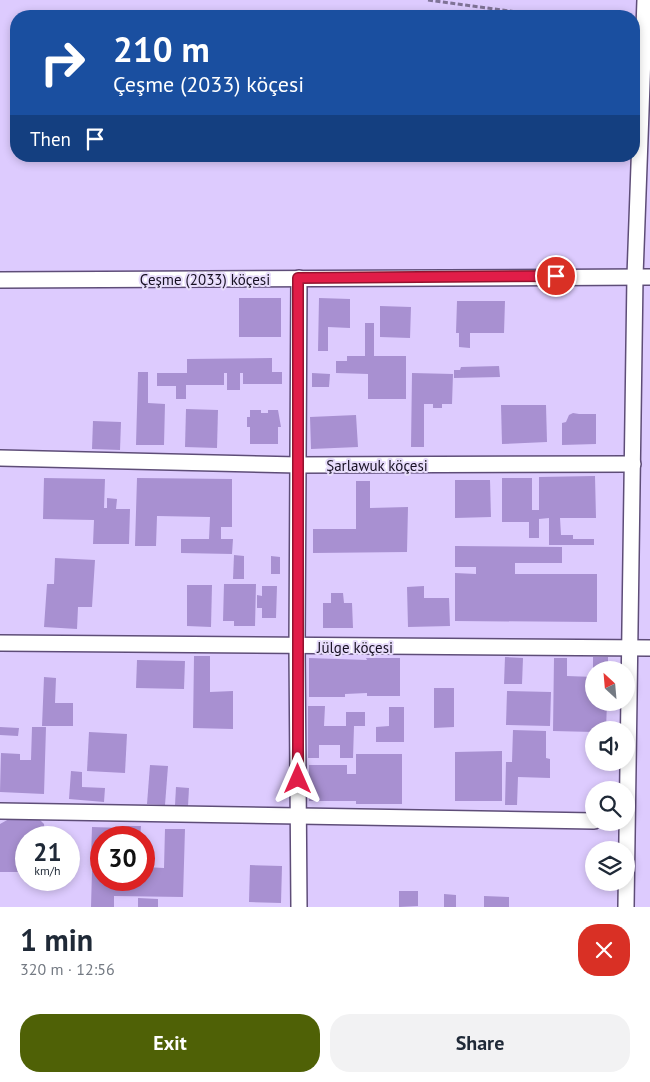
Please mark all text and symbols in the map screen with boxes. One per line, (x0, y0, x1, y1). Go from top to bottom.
text: 210 m (113, 26, 210, 72)
icon: right (30, 30, 95, 95)
text: Çeşme (2033) köçesi (113, 70, 304, 98)
icon: arrive (81, 125, 109, 153)
text: Then (30, 127, 71, 151)
pin (535, 255, 577, 297)
icon: arrive (542, 262, 570, 290)
street label: Çeşme (2033) köçesi (140, 270, 270, 289)
street label: Şarlawuk köçesi (326, 456, 428, 475)
street label: Jülge köçesi (316, 638, 393, 657)
north arrow (585, 661, 635, 711)
map controls (585, 661, 635, 891)
button: sound (585, 721, 635, 771)
position arrow (271, 752, 323, 804)
button: search (585, 781, 635, 831)
speed limit sign: 30 (90, 826, 155, 891)
text: 21 (33, 836, 62, 868)
button: layers (585, 841, 635, 891)
text: km/h (34, 863, 61, 878)
text: 1 min (20, 920, 93, 959)
button: close (578, 924, 630, 976)
text: 320 m · 12:56 (20, 959, 115, 979)
button: Exit (20, 1014, 320, 1072)
button: Share (330, 1014, 630, 1072)

